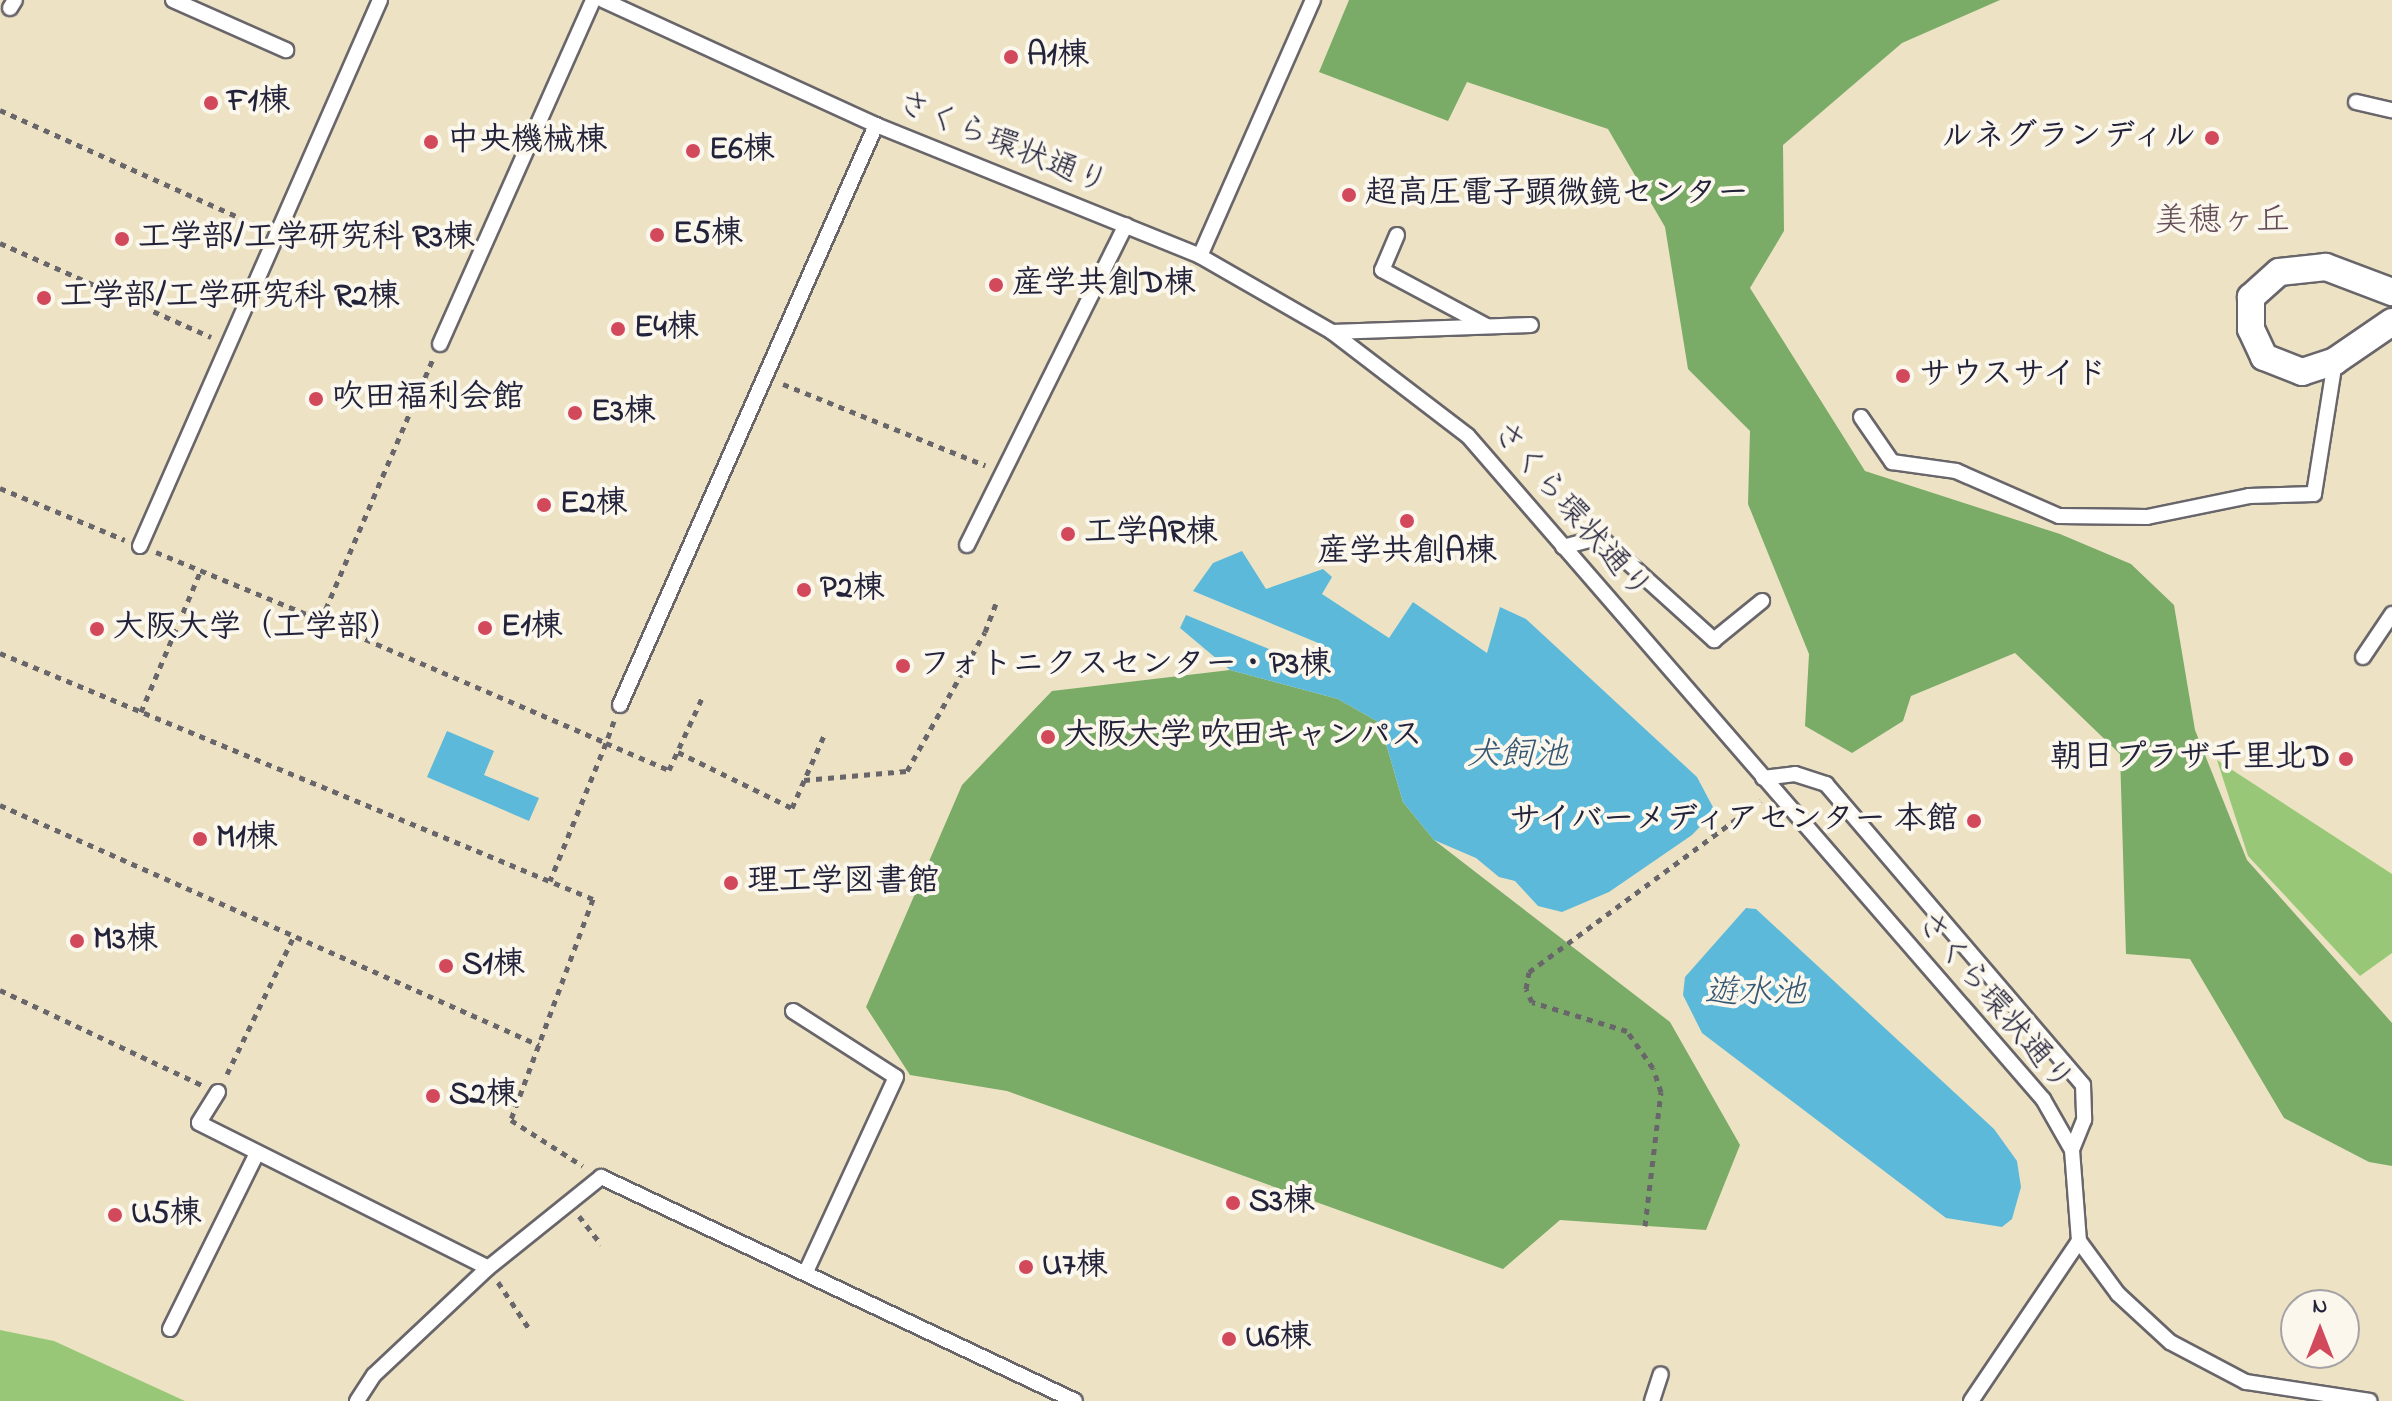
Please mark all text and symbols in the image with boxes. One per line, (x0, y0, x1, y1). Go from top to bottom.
place label: A1棟 (1027, 38, 1089, 76)
marker: A1棟 (1002, 48, 1020, 66)
place label: F1棟 (227, 84, 290, 122)
street label: さくら環状通り (891, 85, 1113, 205)
marker: F1棟 (202, 94, 220, 112)
place label: ルネグランディル (1940, 119, 2196, 157)
place label: 中央機械棟 (447, 123, 607, 161)
marker: ルネグランディル (2203, 129, 2221, 147)
place label: E6棟 (709, 132, 774, 170)
marker: 中央機械棟 (422, 133, 440, 151)
marker: E6棟 (684, 142, 702, 160)
place label: 超高圧電子顕微鏡センター (1365, 176, 1749, 214)
marker: 超高圧電子顕微鏡センター (1340, 186, 1358, 204)
district label: 美穂ヶ丘 (2154, 203, 2290, 243)
place label: E5棟 (673, 216, 743, 254)
place label: 工学部/工学研究科 R3棟 (138, 220, 475, 258)
marker: E5棟 (648, 226, 666, 244)
marker: 工学部/工学研究科 R3棟 (113, 230, 131, 248)
place label: 産学共創D棟 (1012, 266, 1195, 304)
marker: 産学共創D棟 (987, 276, 1005, 294)
place label: 工学部/工学研究科 R2棟 (60, 279, 400, 317)
marker: 工学部/工学研究科 R2棟 (35, 289, 53, 307)
place label: E4棟 (634, 310, 699, 348)
marker: E4棟 (609, 320, 627, 338)
place label: サウスサイド (1919, 357, 2111, 395)
marker: サウスサイド (1894, 367, 1912, 385)
place label: 吹田福利会館 (332, 380, 524, 418)
marker: 吹田福利会館 (307, 390, 325, 408)
place label: E3棟 (591, 394, 656, 432)
marker: E3棟 (566, 404, 584, 422)
street label: さくら環状通り (1482, 415, 1658, 609)
place label: E2棟 (560, 486, 627, 524)
marker: E2棟 (535, 496, 553, 514)
marker: 産学共創A棟 (1398, 512, 1416, 530)
place label: 工学AR棟 (1084, 515, 1217, 553)
marker: 工学AR棟 (1059, 525, 1077, 543)
place label: 産学共創A棟 (1317, 534, 1497, 572)
place label: P2棟 (820, 571, 885, 609)
marker: P2棟 (795, 581, 813, 599)
place label: E1棟 (501, 609, 563, 647)
place label: 大阪大学（工学部） (113, 610, 401, 648)
marker: E1棟 (476, 619, 494, 637)
marker: 大阪大学（工学部） (88, 620, 106, 638)
place label: フォトニクスセンター・P3棟 (919, 647, 1333, 685)
marker: フォトニクスセンター・P3棟 (894, 657, 912, 675)
place label: 大阪大学 吹田キャンパス (1064, 718, 1424, 756)
marker: 大阪大学 吹田キャンパス (1039, 728, 1057, 746)
water label: 犬飼池 (1466, 737, 1568, 777)
place label: 朝日プラザ千里北D (2051, 740, 2330, 778)
marker: 朝日プラザ千里北D (2337, 750, 2355, 768)
place label: サイバーメディアセンター 本館 (1502, 802, 1958, 840)
marker: サイバーメディアセンター 本館 (1965, 812, 1983, 830)
place label: M1棟 (216, 820, 278, 858)
marker: M1棟 (191, 830, 209, 848)
place label: 理工学図書館 (747, 864, 939, 902)
marker: 理工学図書館 (722, 874, 740, 892)
street label: さくら環状通り (1906, 905, 2080, 1101)
place label: M3棟 (93, 922, 158, 960)
marker: M3棟 (68, 932, 86, 950)
place label: S1棟 (462, 947, 525, 985)
marker: S1棟 (437, 957, 455, 975)
water label: 遊水池 (1704, 975, 1806, 1015)
place label: S2棟 (449, 1077, 517, 1115)
marker: S2棟 (424, 1087, 442, 1105)
place label: S3棟 (1249, 1184, 1315, 1222)
marker: S3棟 (1224, 1194, 1242, 1212)
place label: U5棟 (131, 1196, 202, 1234)
marker: U5棟 (106, 1206, 124, 1224)
place label: U7棟 (1042, 1248, 1107, 1286)
marker: U7棟 (1017, 1258, 1035, 1276)
north arrow (2280, 1289, 2360, 1369)
text: N (2313, 1291, 2327, 1323)
place label: U6棟 (1245, 1320, 1311, 1358)
marker: U6棟 (1220, 1330, 1238, 1348)

